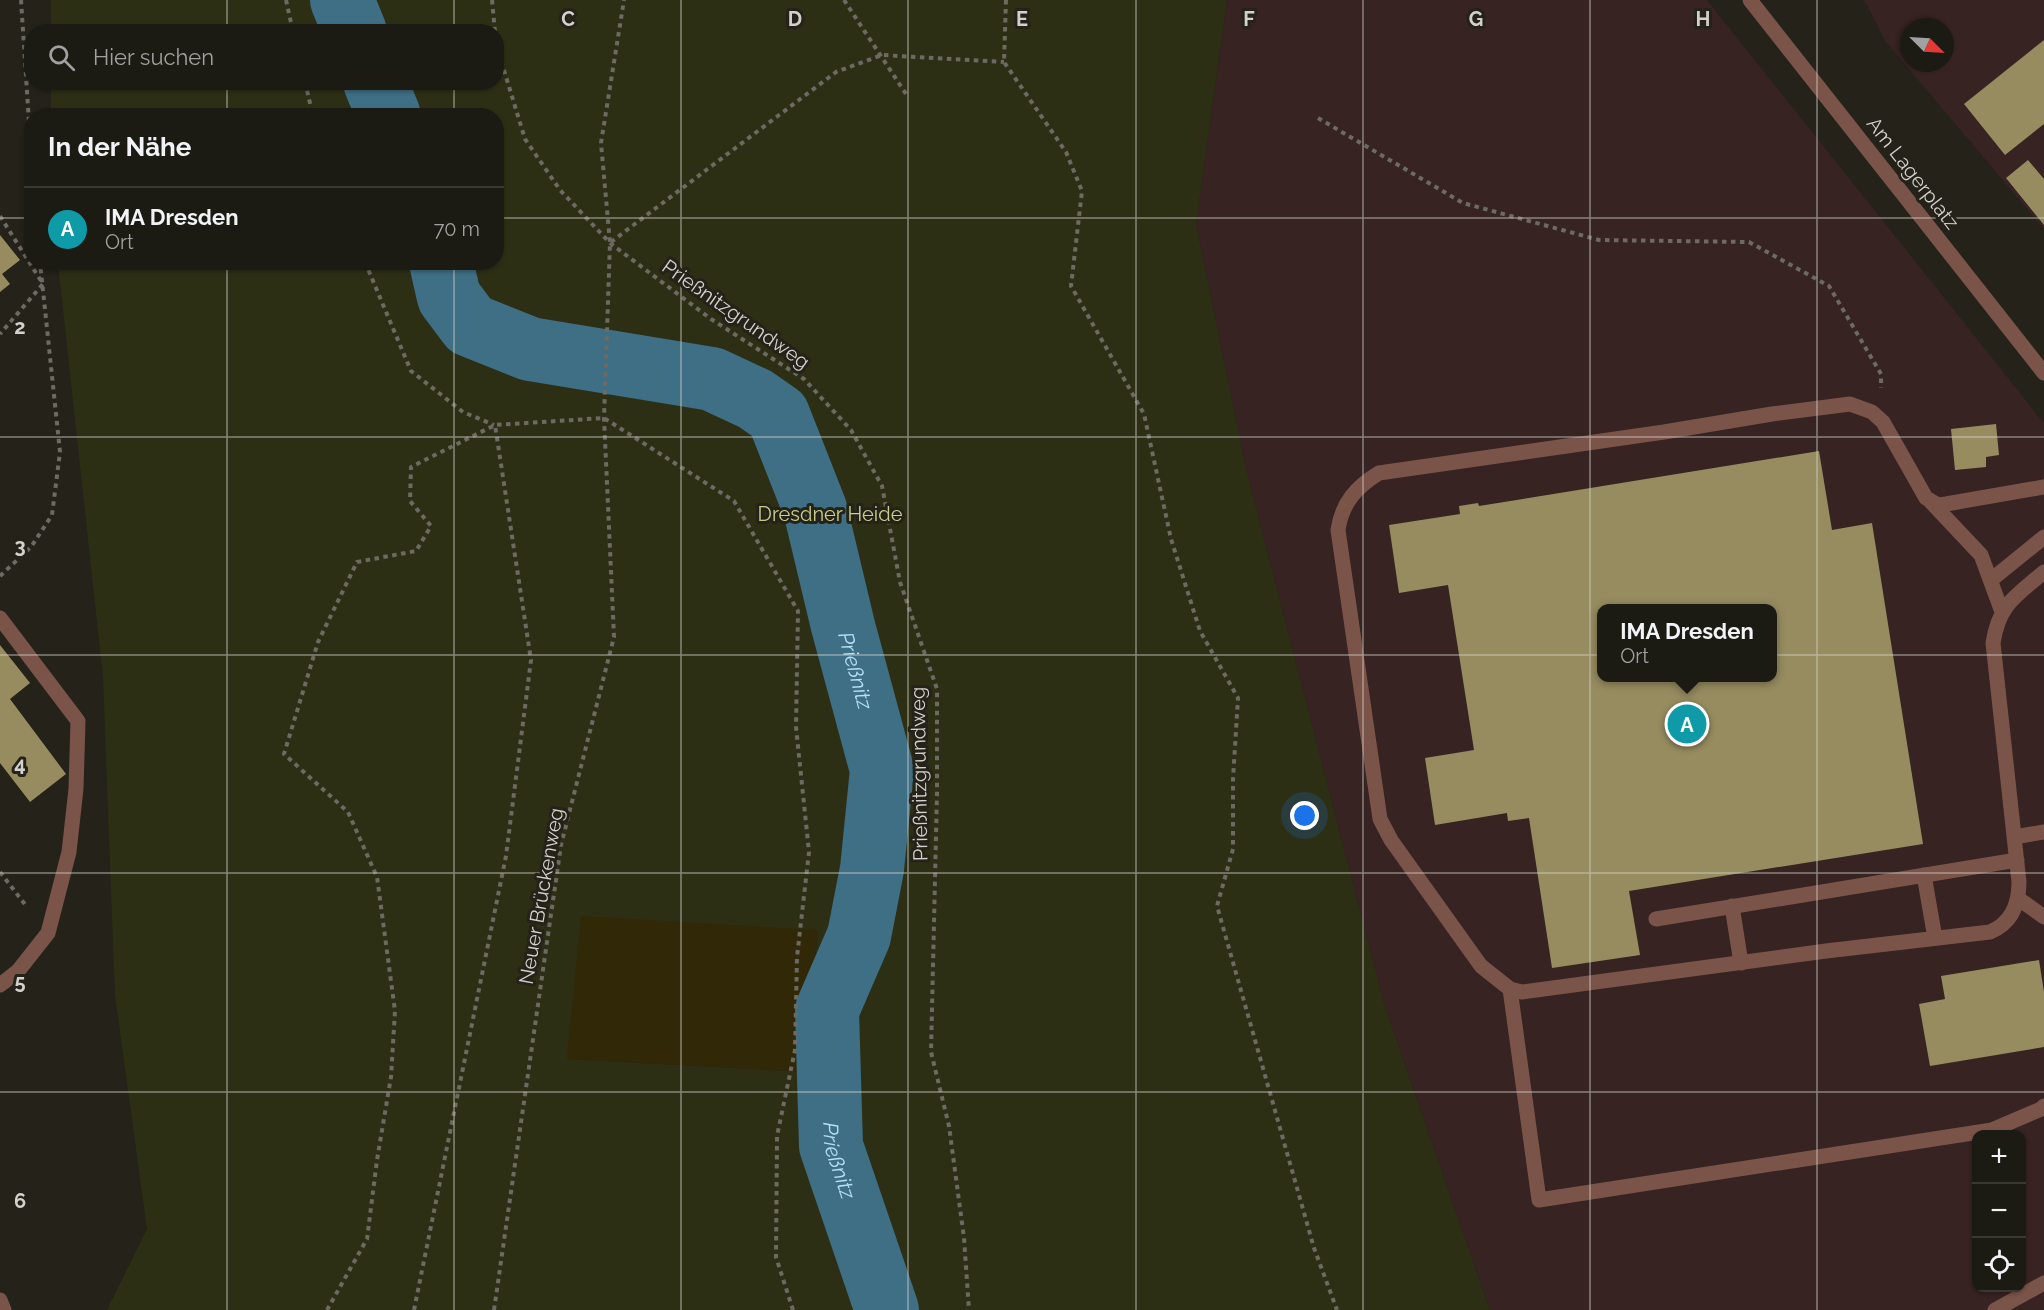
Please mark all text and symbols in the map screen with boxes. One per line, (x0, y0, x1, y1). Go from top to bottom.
text: C (561, 7, 575, 31)
text: D (788, 7, 802, 31)
text: E (1016, 7, 1028, 31)
text: F (1243, 7, 1255, 31)
text: G (1469, 7, 1483, 31)
text: H (1696, 7, 1710, 31)
north arrow (1900, 18, 1954, 72)
search box (24, 24, 504, 90)
icon: search (45, 41, 78, 74)
text: Hier suchen (93, 44, 214, 70)
street label: Am Lagerplatz (1862, 112, 1964, 234)
text: In der Nähe (48, 132, 191, 162)
text: IMA Dresden (105, 204, 239, 230)
text: A (61, 217, 74, 241)
text: 70 m (434, 217, 480, 241)
text: Ort (105, 230, 134, 254)
street label: Prießnitzgrundweg (658, 254, 814, 374)
text: 2 (14, 315, 26, 339)
park label: Dresdner Heide (758, 502, 903, 526)
text: 3 (14, 534, 26, 558)
popup (1597, 604, 1777, 682)
text: IMA Dresden (1620, 618, 1754, 644)
water label: Prießnitz (833, 629, 878, 713)
text: Ort (1620, 644, 1649, 668)
street label: Prießnitzgrundweg (905, 687, 933, 861)
pin: A (1668, 702, 1706, 746)
text: 4 (14, 752, 26, 776)
your location (1290, 801, 1319, 830)
street label: Neuer Brückenweg (514, 806, 568, 986)
text: 5 (14, 970, 26, 994)
water label: Prießnitz (818, 1122, 862, 1203)
map controls (1972, 1130, 2026, 1292)
button: + (1972, 1130, 2026, 1184)
button: − (1972, 1184, 2026, 1238)
text: 6 (14, 1189, 26, 1213)
button: locate (1972, 1238, 2026, 1292)

